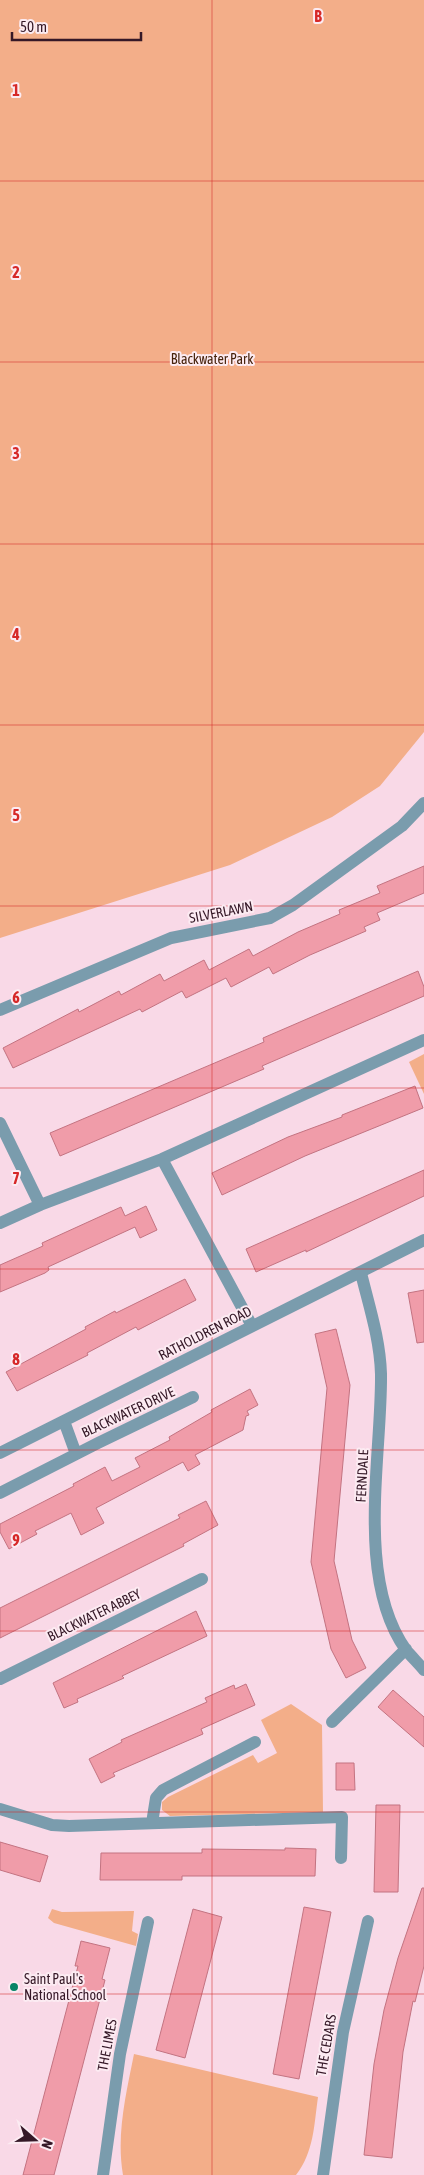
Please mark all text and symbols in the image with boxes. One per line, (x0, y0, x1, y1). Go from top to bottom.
text: B (314, 7, 322, 25)
scale bar (12, 10, 141, 42)
text: 50 m (20, 18, 47, 35)
text: 1 (12, 81, 20, 99)
text: 2 (12, 263, 20, 281)
park label: Blackwater Park (171, 351, 253, 367)
text: 3 (12, 444, 20, 462)
text: 4 (11, 625, 20, 643)
text: 5 (12, 806, 20, 824)
street label: SILVERLAWN (188, 898, 254, 926)
text: 6 (12, 988, 20, 1006)
text: 7 (12, 1169, 20, 1187)
street label: RATHOLDREN ROAD (156, 1303, 254, 1363)
text: 8 (12, 1350, 20, 1368)
street label: BLACKWATER DRIVE (79, 1383, 177, 1440)
street label: FERNDALE (353, 1449, 371, 1503)
text: 9 (12, 1531, 20, 1549)
street label: BLACKWATER ABBEY (45, 1585, 144, 1644)
place label: Saint Paul's National School (24, 1971, 107, 2003)
marker: Saint Paul's National School (8, 1981, 20, 1993)
street label: THE CEDARS (313, 2013, 339, 2077)
street label: THE LIMES (94, 2018, 120, 2072)
north arrow (10, 2115, 60, 2165)
text: N (38, 2138, 56, 2151)

